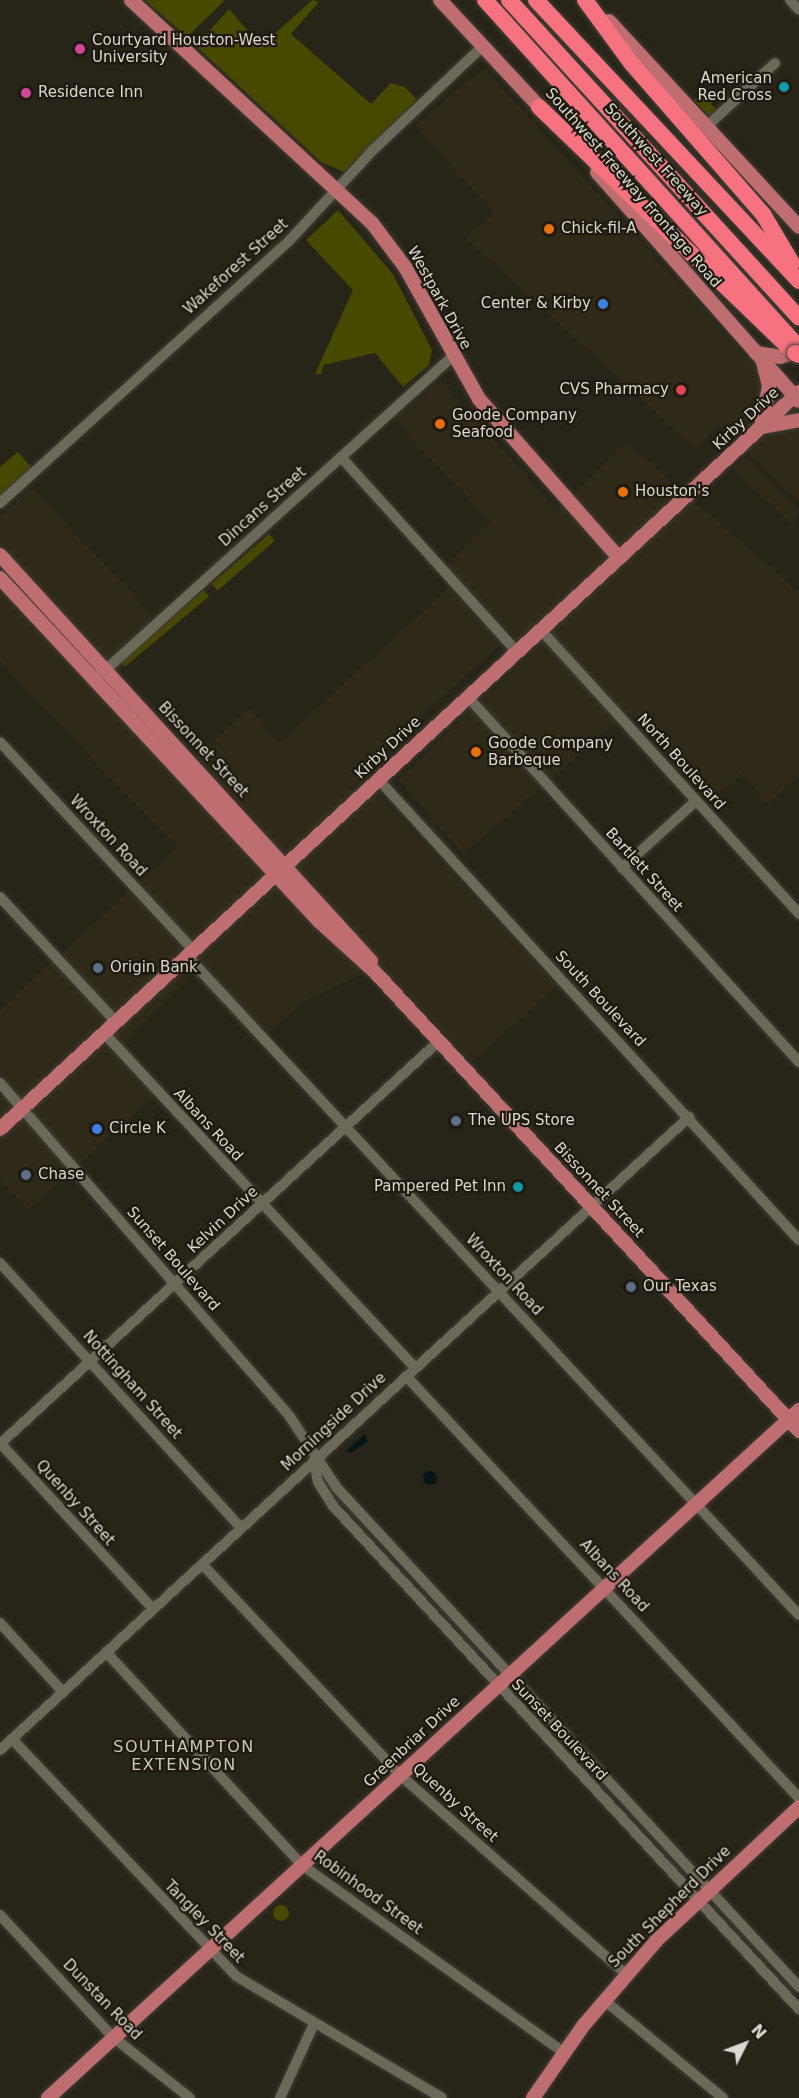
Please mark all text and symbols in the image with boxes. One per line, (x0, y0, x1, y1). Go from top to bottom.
place label: Courtyard Houston-West University (92, 31, 275, 66)
marker: Courtyard Houston-West University (73, 42, 87, 56)
place label: American Red Cross (698, 69, 772, 104)
marker: American Red Cross (777, 80, 791, 94)
place label: Residence Inn (38, 84, 143, 102)
street label: Southwest Freeway Frontage Road (541, 84, 725, 292)
marker: Residence Inn (19, 86, 33, 100)
street label: Southwest Freeway (601, 100, 711, 220)
street label: Wakeforest Street (180, 215, 292, 319)
place label: Chick-fil-A (561, 220, 636, 238)
marker: Chick-fil-A (542, 222, 556, 236)
street label: Westpark Drive (403, 243, 475, 353)
place label: Center & Kirby (481, 295, 591, 313)
marker: Center & Kirby (596, 297, 610, 311)
place label: CVS Pharmacy (559, 381, 669, 399)
marker: CVS Pharmacy (674, 383, 688, 397)
street label: Kirby Drive (709, 384, 783, 454)
place label: Goode Company Seafood (452, 406, 577, 441)
marker: Goode Company Seafood (433, 417, 447, 431)
street label: Dincans Street (216, 463, 310, 551)
place label: Houston's (635, 483, 709, 501)
marker: Houston's (616, 485, 630, 499)
street label: Bissonnet Street (154, 699, 252, 801)
street label: North Boulevard (633, 710, 729, 814)
street label: Kirby Drive (351, 713, 425, 783)
place label: Goode Company Barbeque (488, 734, 613, 769)
marker: Goode Company Barbeque (469, 745, 483, 759)
street label: Wroxton Road (66, 792, 150, 880)
street label: Bartlett Street (602, 824, 686, 916)
street label: South Boulevard (551, 947, 649, 1051)
place label: Origin Bank (110, 959, 198, 977)
marker: Origin Bank (91, 961, 105, 975)
street label: Albans Road (170, 1085, 246, 1165)
place label: The UPS Store (468, 1112, 575, 1130)
marker: The UPS Store (449, 1114, 463, 1128)
place label: Circle K (109, 1120, 166, 1138)
marker: Circle K (90, 1122, 104, 1136)
street label: Bissonnet Street (550, 1139, 648, 1241)
place label: Chase (38, 1166, 84, 1184)
marker: Chase (19, 1168, 33, 1182)
place label: Pampered Pet Inn (374, 1178, 506, 1196)
marker: Pampered Pet Inn (511, 1180, 525, 1194)
street label: Kelvin Drive (184, 1183, 262, 1257)
street label: Sunset Boulevard (123, 1203, 223, 1315)
street label: Wroxton Road (462, 1231, 546, 1319)
place label: Our Texas (643, 1278, 717, 1296)
marker: Our Texas (624, 1280, 638, 1294)
street label: Nottingham Street (79, 1327, 185, 1443)
street label: Morningside Drive (278, 1369, 390, 1475)
street label: Quenby Street (32, 1457, 118, 1549)
street label: Albans Road (576, 1536, 652, 1616)
street label: Sunset Boulevard (507, 1676, 611, 1784)
street label: Greenbriar Drive (360, 1693, 464, 1791)
district label: SOUTHAMPTON EXTENSION (113, 1737, 255, 1775)
street label: Quenby Street (409, 1760, 501, 1846)
street label: South Shepherd Drive (605, 1842, 735, 1972)
street label: Robinhood Street (310, 1848, 426, 1938)
street label: Tangley Street (160, 1877, 248, 1967)
street label: Dunstan Road (59, 1956, 145, 2044)
north arrow (715, 2014, 775, 2074)
text: N (747, 2020, 770, 2043)

